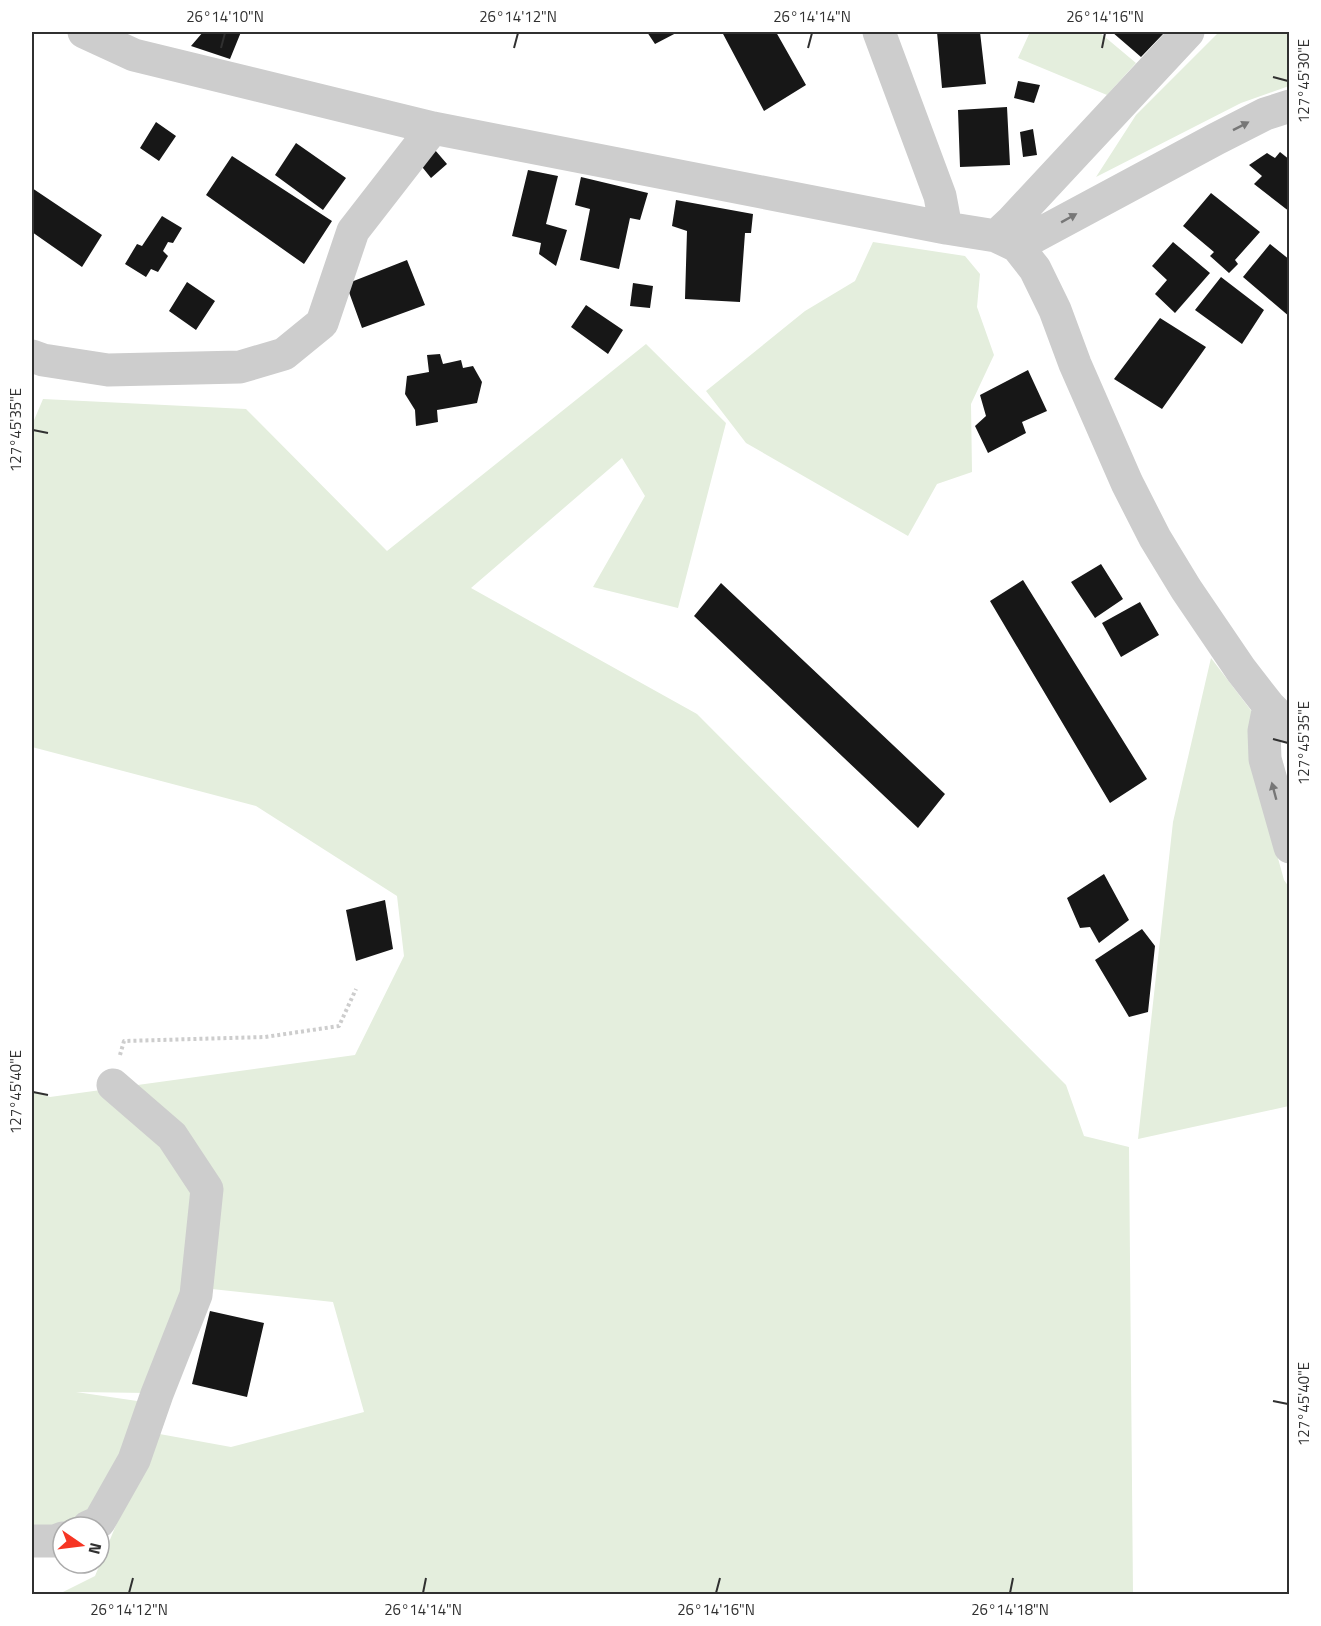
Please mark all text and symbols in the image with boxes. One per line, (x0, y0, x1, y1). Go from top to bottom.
text: 26°14'10"N (186, 5, 264, 28)
text: 26°14'12"N (479, 5, 557, 28)
text: 26°14'14"N (773, 5, 851, 28)
text: 26°14'16"N (1066, 5, 1144, 28)
text: 127°45'30"E (1292, 39, 1315, 123)
one-way arrow (1232, 122, 1250, 132)
one-way arrow (1061, 213, 1078, 223)
text: 127°45'35"E (4, 388, 27, 472)
text: 127°45'35"E (1292, 701, 1315, 785)
one-way arrow (1268, 782, 1278, 800)
text: 127°45'40"E (4, 1050, 27, 1134)
text: 127°45'40"E (1292, 1362, 1315, 1446)
north arrow (51, 1515, 111, 1575)
text: N (83, 1540, 109, 1557)
text: 26°14'12"N (90, 1598, 168, 1621)
text: 26°14'14"N (384, 1598, 462, 1621)
text: 26°14'16"N (677, 1598, 755, 1621)
text: 26°14'18"N (971, 1598, 1049, 1621)

